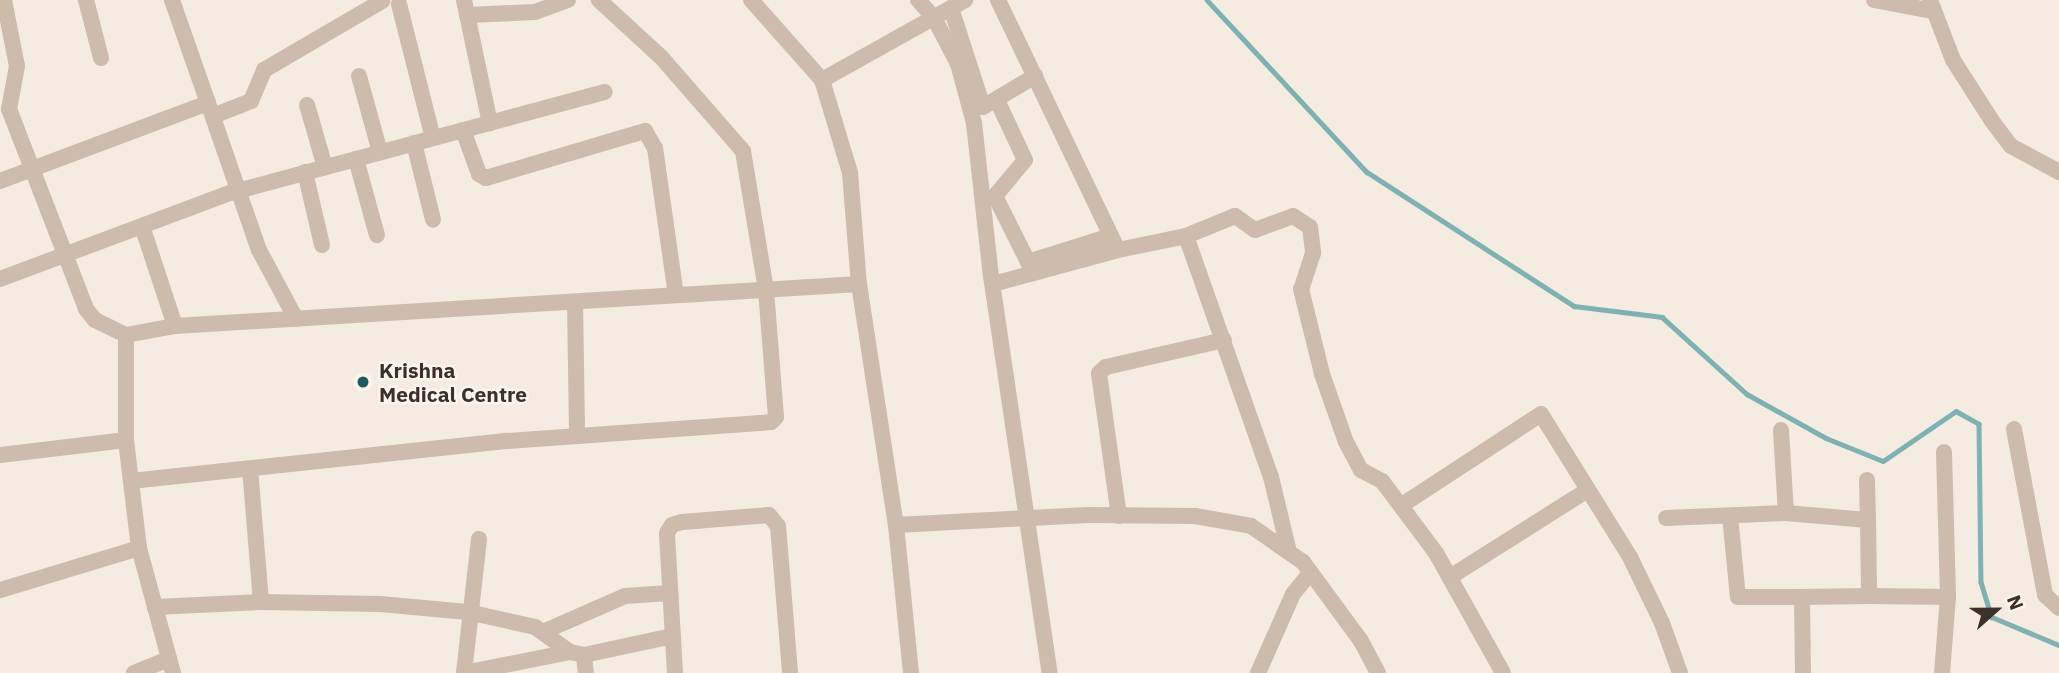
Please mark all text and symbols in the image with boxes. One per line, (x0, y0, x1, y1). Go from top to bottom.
place label: Krishna Medical Centre (379, 357, 527, 407)
marker: Krishna Medical Centre (353, 372, 373, 392)
north arrow (1961, 575, 2031, 645)
text: N (2002, 592, 2029, 613)

